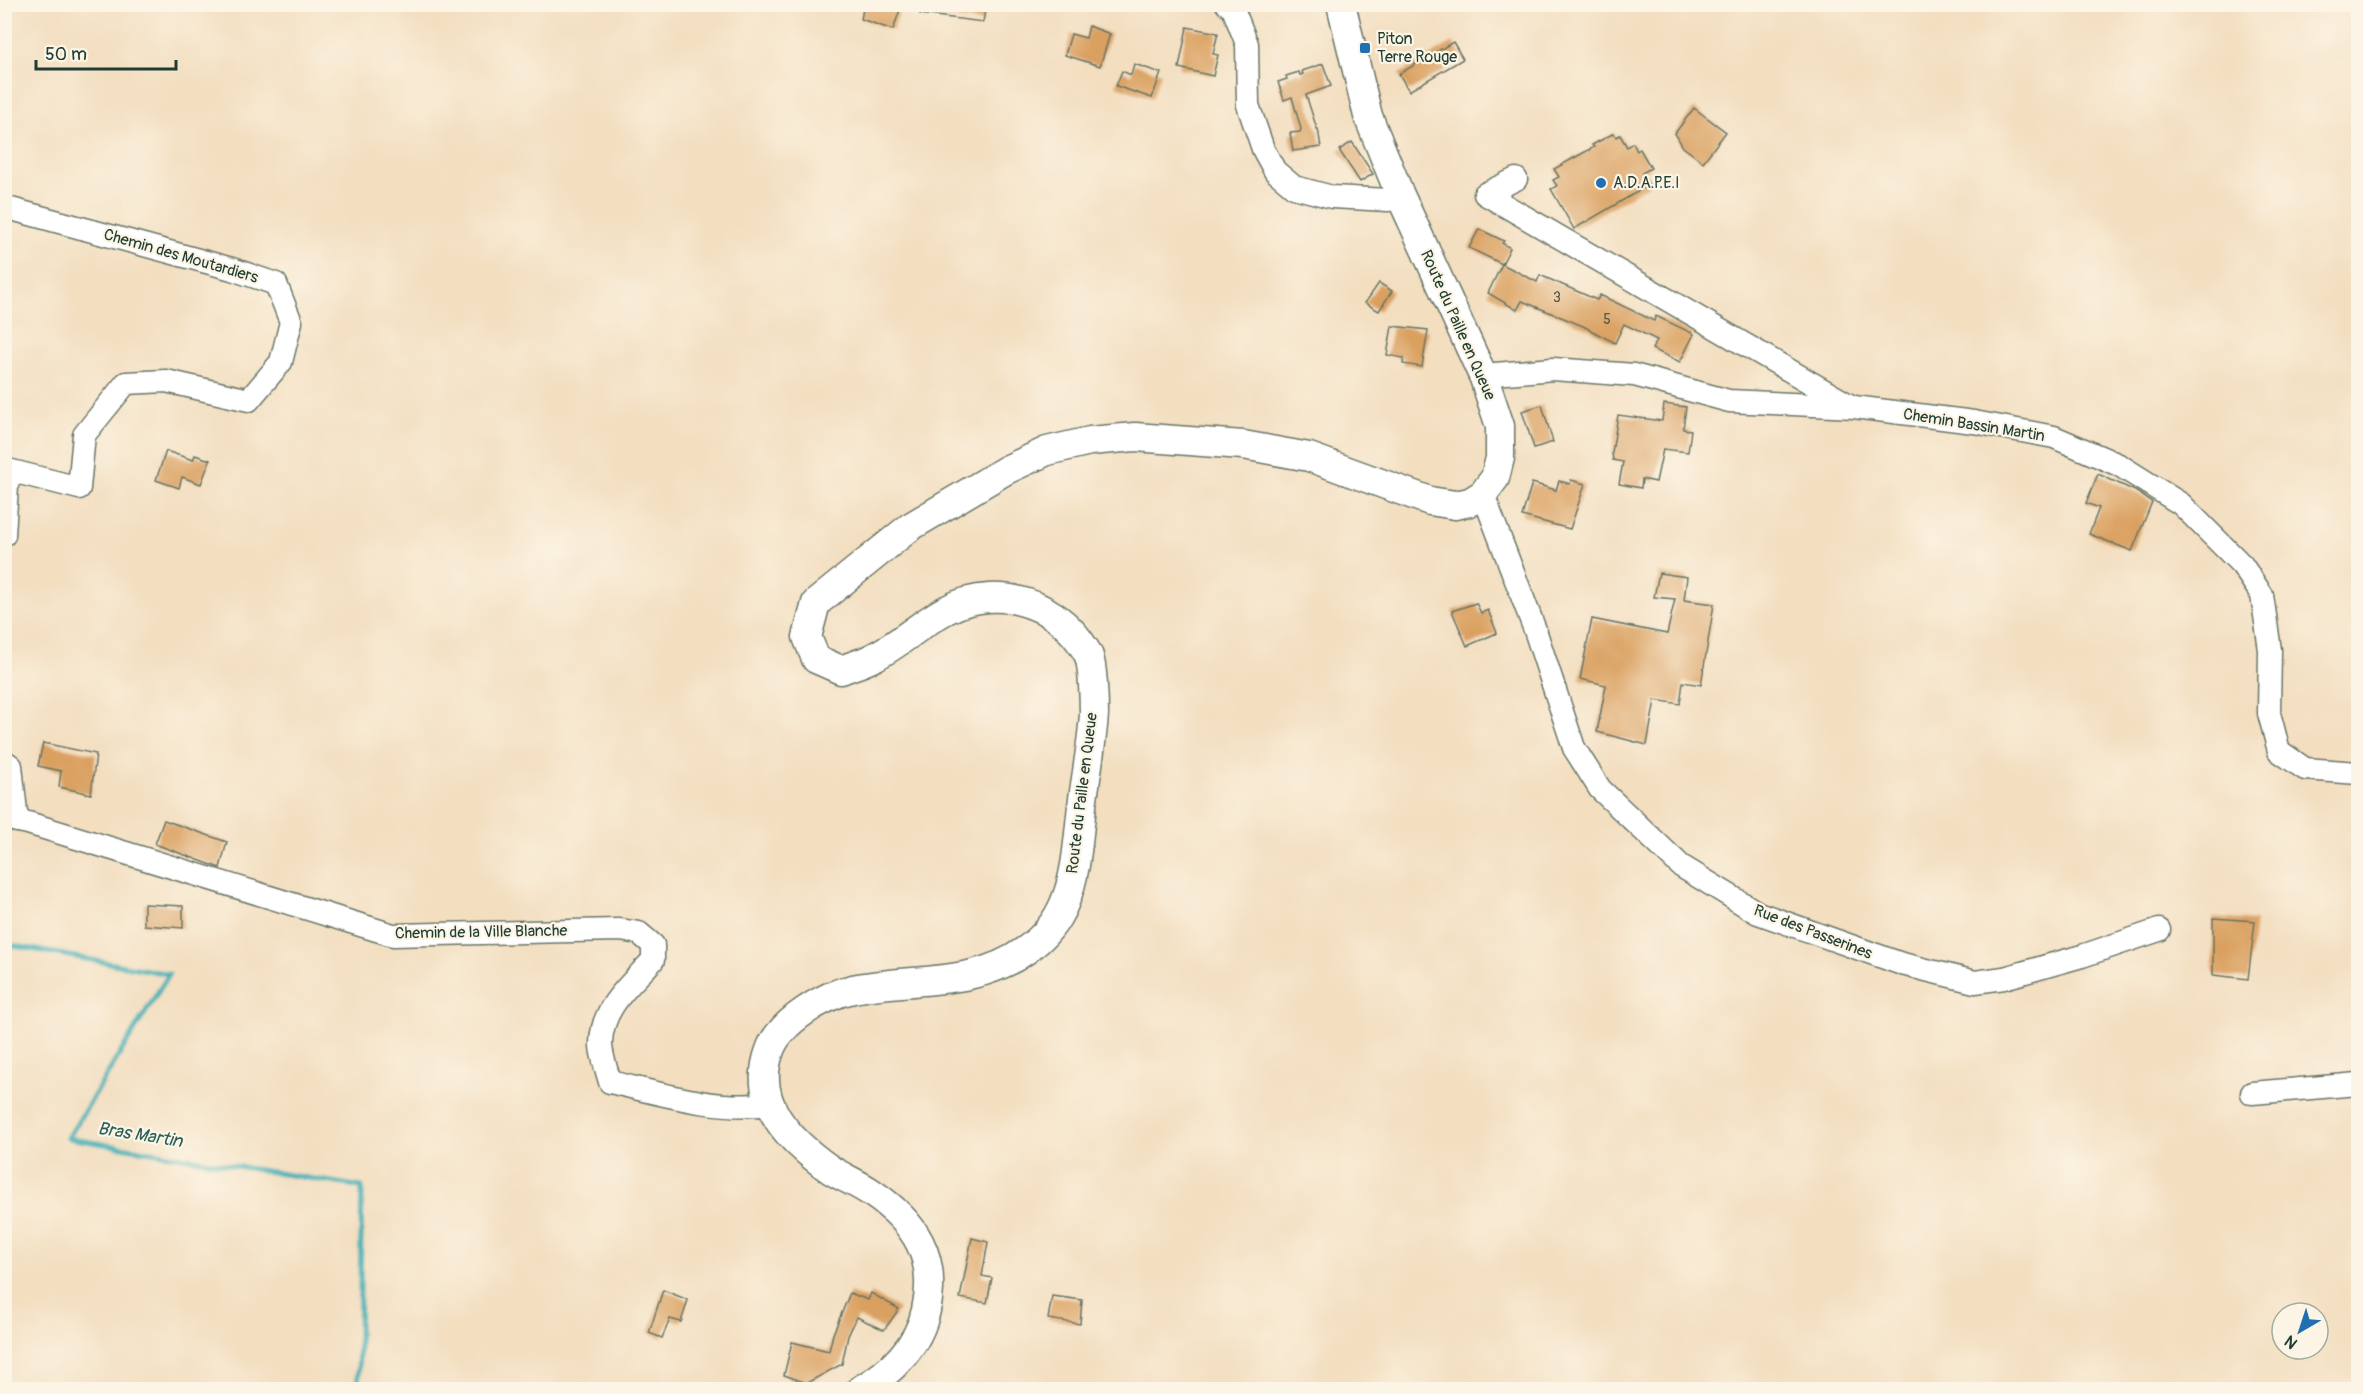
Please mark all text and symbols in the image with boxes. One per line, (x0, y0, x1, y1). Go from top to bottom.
place label: Piton Terre Rouge (1377, 29, 1457, 67)
scale bar (36, 33, 176, 71)
marker: Piton Terre Rouge (1358, 41, 1372, 55)
text: 50 m (45, 43, 87, 66)
place label: A.D.A.P.E.I (1613, 173, 1679, 193)
marker: A.D.A.P.E.I (1594, 176, 1608, 190)
street label: Chemin des Moutardiers (101, 224, 261, 288)
street label: Route du Paille en Queue (1416, 247, 1500, 403)
house number: 3 (1553, 289, 1561, 306)
house number: 5 (1603, 311, 1611, 328)
street label: Chemin Bassin Martin (1902, 404, 2046, 446)
street label: Route du Paille en Queue (1062, 711, 1102, 875)
street label: Rue des Passerines (1751, 900, 1875, 964)
street label: Chemin de la Ville Blanche (395, 920, 567, 944)
water label: Bras Martin (96, 1117, 185, 1153)
north arrow (2270, 1301, 2330, 1361)
text: N (2281, 1331, 2302, 1353)

